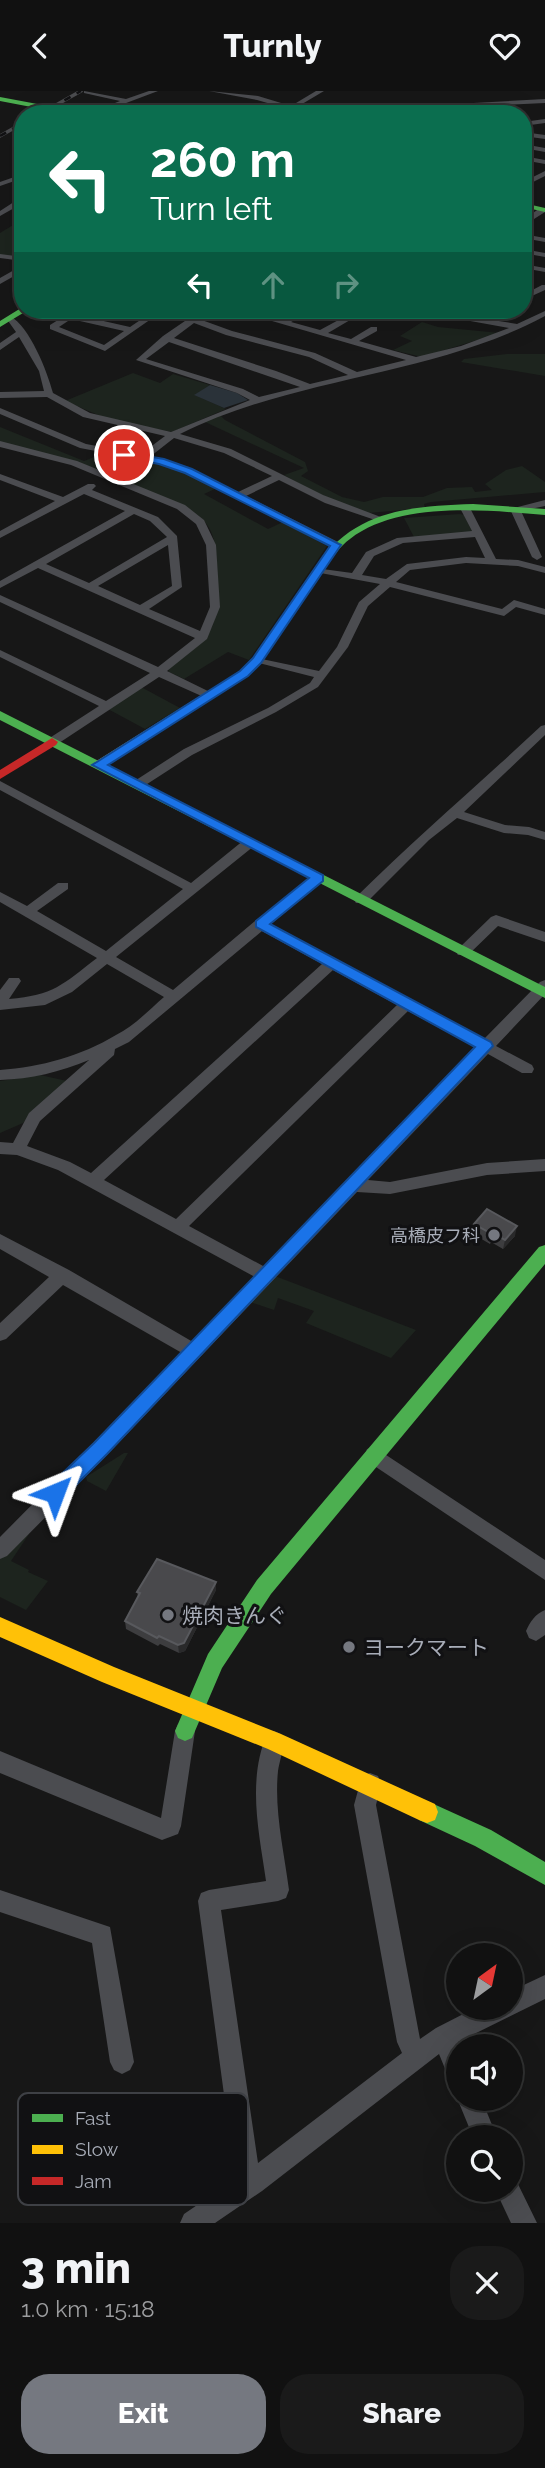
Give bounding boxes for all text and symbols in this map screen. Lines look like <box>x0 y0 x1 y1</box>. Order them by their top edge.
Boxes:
icon: back <box>21 27 59 65</box>
text: Turnly <box>223 27 322 64</box>
icon: heart <box>486 27 524 65</box>
text: 260 m <box>150 131 295 188</box>
icon: left <box>35 133 126 224</box>
text: Turn left <box>150 190 272 227</box>
icon: left <box>181 266 219 304</box>
icon: ahead <box>254 266 292 304</box>
icon: right <box>327 266 365 304</box>
pin <box>94 425 154 485</box>
icon: arrive <box>105 436 143 474</box>
place label: 高橋皮フ科 <box>390 1225 480 1246</box>
marker: 高橋皮フ科 <box>486 1227 502 1243</box>
position arrow <box>18 1456 92 1530</box>
place label: 焼肉きんぐ <box>182 1603 287 1628</box>
marker: 焼肉きんぐ <box>160 1607 176 1623</box>
place label: ヨークマート <box>363 1635 489 1660</box>
marker: ヨークマート <box>341 1639 357 1655</box>
north arrow <box>446 1943 523 2019</box>
map controls <box>446 1943 523 2202</box>
button: sound <box>446 2034 523 2111</box>
legend <box>18 2093 248 2205</box>
text: Fast <box>75 2107 111 2129</box>
button: search <box>446 2125 523 2202</box>
text: Slow <box>75 2138 119 2160</box>
text: Jam <box>75 2170 112 2192</box>
text: 3 min <box>21 2244 131 2293</box>
button: close <box>450 2246 524 2320</box>
text: 1.0 km · 15:18 <box>21 2295 155 2322</box>
button: Exit <box>21 2374 266 2454</box>
button: Share <box>280 2374 524 2454</box>

